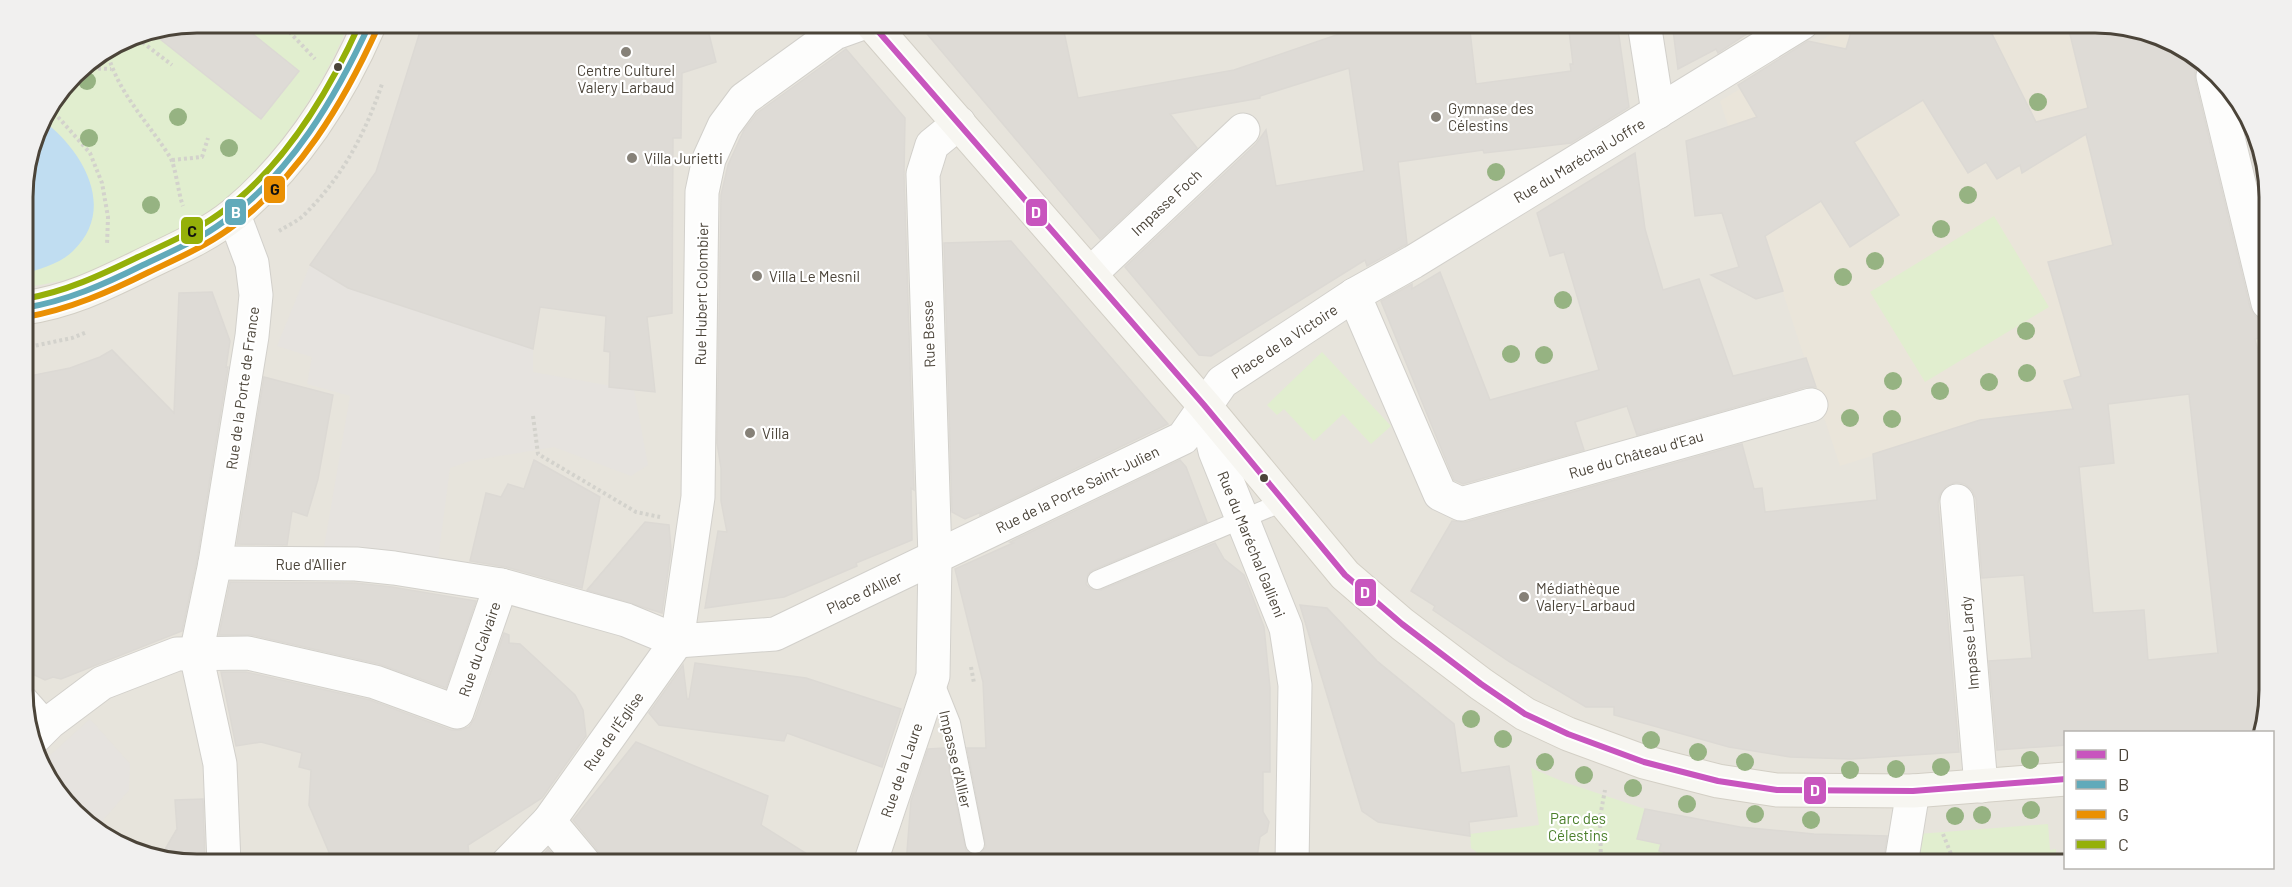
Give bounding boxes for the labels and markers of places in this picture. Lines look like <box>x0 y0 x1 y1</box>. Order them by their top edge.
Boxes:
marker: Centre Culturel Valery Larbaud <box>619 45 633 59</box>
unlabelled marker <box>332 61 344 73</box>
place label: Centre Culturel Valery Larbaud <box>577 61 675 96</box>
place label: Gymnase des Célestins <box>1448 99 1534 134</box>
marker: Gymnase des Célestins <box>1429 110 1443 124</box>
place label: Villa Jurietti <box>644 149 723 167</box>
marker: Villa Jurietti <box>625 151 639 165</box>
place label: Villa Le Mesnil <box>769 267 860 285</box>
marker: Villa Le Mesnil <box>750 269 764 283</box>
place label: Villa <box>762 424 789 442</box>
marker: Villa <box>743 426 757 440</box>
unlabelled marker <box>1258 472 1270 484</box>
place label: Médiathèque Valery-Larbaud <box>1536 579 1635 614</box>
marker: Médiathèque Valery-Larbaud <box>1517 590 1531 604</box>

